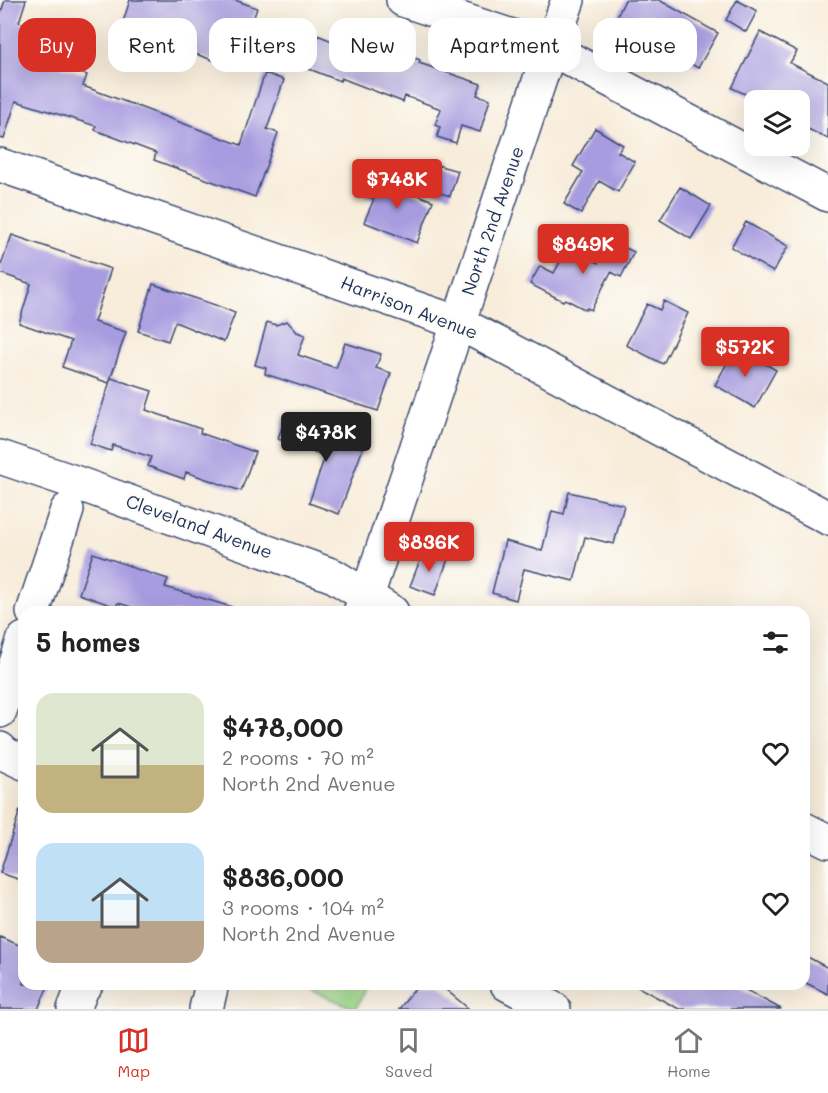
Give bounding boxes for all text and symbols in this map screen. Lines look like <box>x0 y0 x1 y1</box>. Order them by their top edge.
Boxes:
chip: Buy <box>18 18 96 72</box>
chip: Rent <box>108 18 197 72</box>
chip: Filters <box>209 18 317 72</box>
chip: New <box>329 18 416 72</box>
chip: Apartment <box>428 18 581 72</box>
chip: House <box>593 18 697 72</box>
map controls <box>744 90 810 156</box>
button: layers <box>744 90 810 156</box>
street label: North 2nd Avenue <box>455 143 529 298</box>
pin: $748K <box>355 159 439 210</box>
text: $748K <box>366 165 428 191</box>
pin: $849K <box>541 224 625 275</box>
text: $849K <box>552 230 614 256</box>
street label: Harrison Avenue <box>337 270 481 344</box>
pin: $572K <box>703 327 787 378</box>
text: $572K <box>715 333 775 359</box>
pin: $478K <box>284 412 368 463</box>
text: $478K <box>295 418 357 444</box>
street label: Cleveland Avenue <box>123 488 276 564</box>
pin: $836K <box>387 522 471 573</box>
text: $836K <box>398 528 460 554</box>
text: 5 homes <box>36 625 141 659</box>
icon: filters <box>759 626 792 659</box>
text: $478,000 <box>222 710 343 744</box>
icon: home <box>84 717 156 789</box>
icon: heart <box>759 737 792 770</box>
text: 2 rooms · 70 m² <box>222 744 374 770</box>
text: North 2nd Avenue <box>222 770 396 796</box>
text: $836,000 <box>222 860 344 894</box>
icon: home <box>84 867 156 939</box>
icon: heart <box>759 887 792 920</box>
text: 3 rooms · 104 m² <box>222 894 384 920</box>
text: North 2nd Avenue <box>222 920 396 946</box>
tab: Map <box>117 1024 150 1081</box>
tab: Saved <box>385 1024 432 1081</box>
tab: Home <box>667 1024 711 1081</box>

